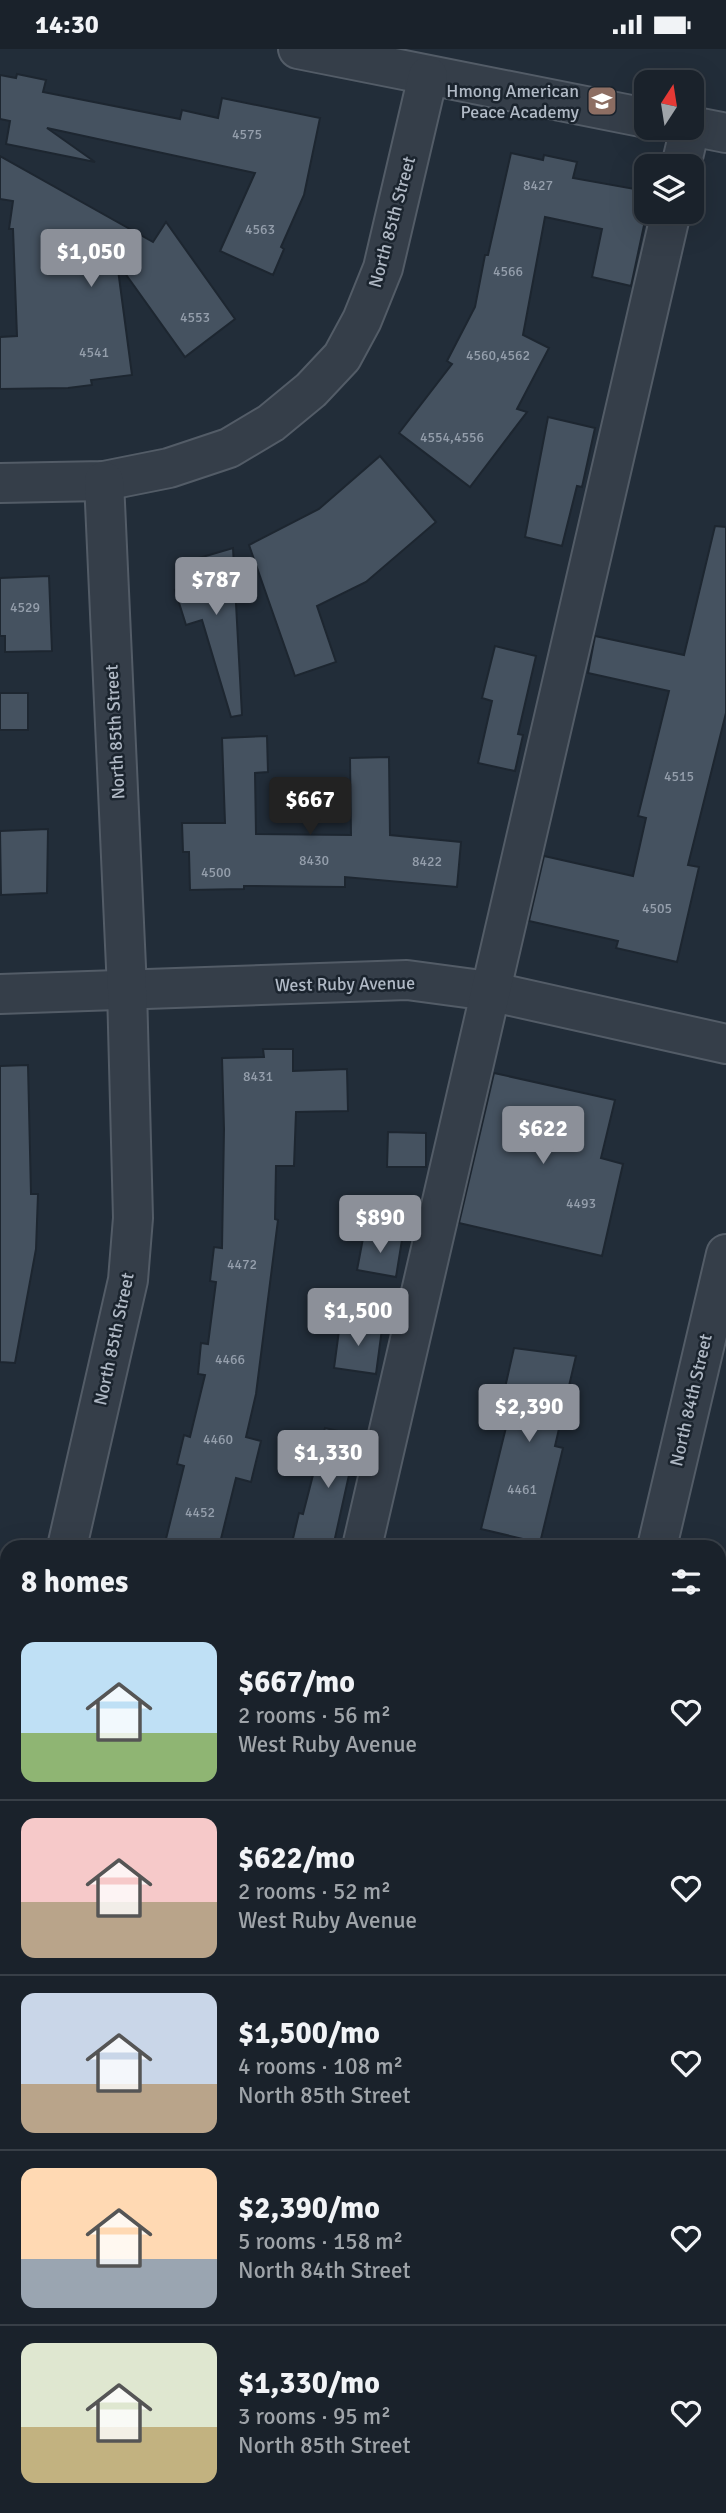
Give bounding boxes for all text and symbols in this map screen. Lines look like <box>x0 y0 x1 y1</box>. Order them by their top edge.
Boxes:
text: 14:30 <box>35 9 99 41</box>
north arrow <box>634 70 704 140</box>
map controls <box>634 70 704 224</box>
place label: Hmong American Peace Academy <box>446 80 580 123</box>
school or university icon: Hmong American Peace Academy <box>585 84 619 118</box>
house number: 4575 <box>232 126 262 143</box>
street label: North 85th Street <box>364 154 420 290</box>
button: layers <box>634 154 704 224</box>
house number: 8427 <box>523 177 553 194</box>
house number: 4563 <box>245 221 275 238</box>
pin: $1,050 <box>34 229 148 289</box>
text: $1,050 <box>57 237 125 266</box>
house number: 4566 <box>493 263 523 280</box>
house number: 4553 <box>180 309 210 326</box>
house number: 4541 <box>79 344 109 361</box>
house number: 4560,4562 <box>466 347 530 364</box>
house number: 4554,4556 <box>420 429 484 446</box>
pin: $787 <box>175 557 257 617</box>
text: $787 <box>191 565 241 594</box>
house number: 4529 <box>10 599 40 616</box>
street label: North 85th Street <box>100 664 130 800</box>
house number: 4515 <box>664 768 694 785</box>
pin: $667 <box>269 777 351 837</box>
text: $667 <box>285 785 335 814</box>
house number: 8430 <box>299 852 329 869</box>
house number: 8422 <box>412 853 442 870</box>
house number: 4500 <box>201 864 231 881</box>
house number: 4505 <box>642 900 672 917</box>
street label: West Ruby Avenue <box>275 972 415 996</box>
house number: 8431 <box>243 1068 273 1085</box>
pin: $622 <box>502 1107 584 1166</box>
text: $622 <box>518 1114 568 1143</box>
pin: $890 <box>339 1195 421 1255</box>
house number: 4493 <box>566 1195 596 1212</box>
text: $890 <box>355 1203 405 1232</box>
house number: 4472 <box>227 1256 257 1273</box>
street label: North 85th Street <box>89 1271 139 1407</box>
pin: $1,500 <box>301 1289 415 1348</box>
text: $1,500 <box>324 1296 392 1325</box>
street label: North 84th Street <box>665 1332 717 1468</box>
house number: 4466 <box>215 1351 245 1368</box>
pin: $2,390 <box>472 1385 586 1444</box>
text: $2,390 <box>495 1392 563 1421</box>
house number: 4460 <box>203 1431 233 1448</box>
pin: $1,330 <box>271 1431 385 1490</box>
text: $1,330 <box>294 1438 362 1467</box>
house number: 4461 <box>507 1481 537 1498</box>
house number: 4452 <box>185 1504 215 1521</box>
icon: filters <box>667 1563 705 1601</box>
text: 8 homes <box>21 1564 128 1601</box>
text: $667/mo <box>238 1664 355 1701</box>
icon: home <box>77 1670 161 1754</box>
icon: heart <box>667 1693 705 1731</box>
text: 2 rooms · 56 m² <box>238 1701 391 1730</box>
text: West Ruby Avenue <box>238 1730 417 1759</box>
text: $622/mo <box>238 1840 355 1877</box>
icon: home <box>77 1846 161 1930</box>
icon: heart <box>667 1869 705 1907</box>
text: 2 rooms · 52 m² <box>238 1877 391 1906</box>
text: West Ruby Avenue <box>238 1906 417 1935</box>
text: $1,500/mo <box>238 2015 380 2052</box>
icon: home <box>77 2021 161 2105</box>
icon: heart <box>667 2044 705 2082</box>
text: 4 rooms · 108 m² <box>238 2052 403 2081</box>
text: North 85th Street <box>238 2081 411 2110</box>
text: $2,390/mo <box>238 2190 380 2227</box>
icon: home <box>77 2196 161 2280</box>
icon: heart <box>667 2219 705 2257</box>
text: 5 rooms · 158 m² <box>238 2227 403 2256</box>
text: North 84th Street <box>238 2256 411 2285</box>
text: $1,330/mo <box>238 2365 380 2402</box>
icon: home <box>77 2371 161 2455</box>
icon: heart <box>667 2394 705 2432</box>
text: 3 rooms · 95 m² <box>238 2402 391 2431</box>
text: North 85th Street <box>238 2431 411 2460</box>

